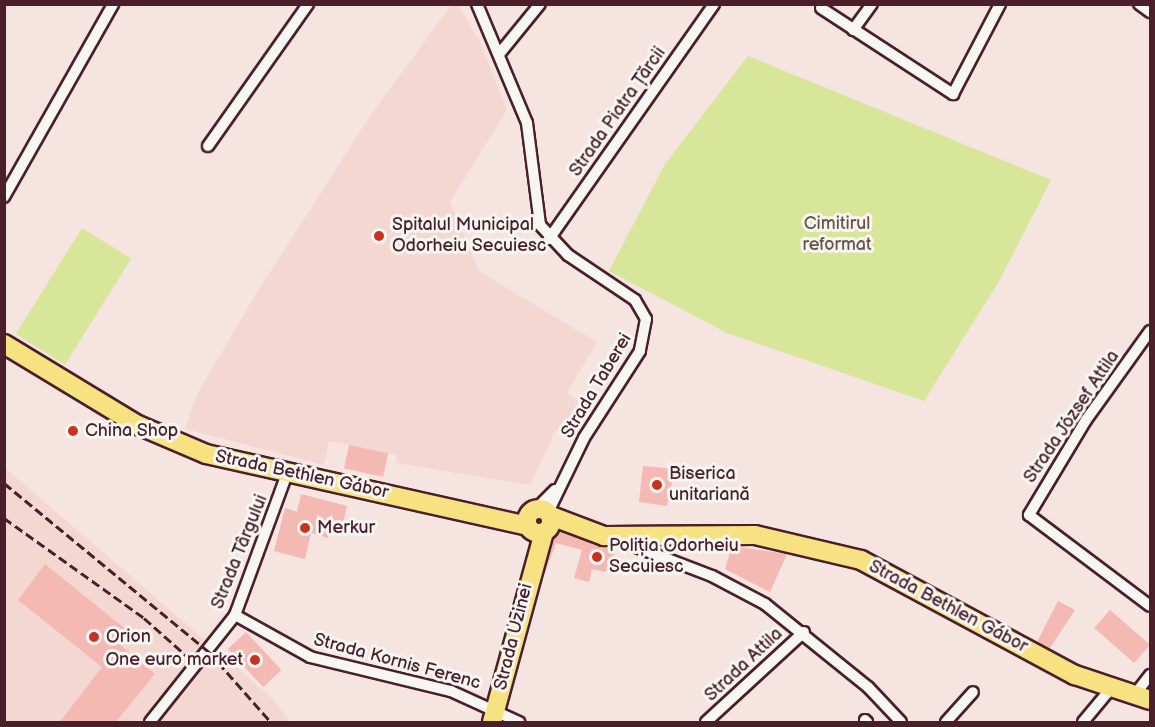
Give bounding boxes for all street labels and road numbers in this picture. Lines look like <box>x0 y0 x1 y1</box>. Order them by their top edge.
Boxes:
street label: Strada Piatra Țărcii <box>565 43 671 181</box>
street label: Strada Taberei <box>557 329 637 443</box>
street label: Strada József Attila <box>1019 346 1125 488</box>
street label: Strada Bethlen Gábor <box>213 446 391 504</box>
street label: Strada Târgului <box>207 491 273 613</box>
street label: Strada Bethlen Gábor <box>865 556 1031 658</box>
street label: Strada Uzinei <box>490 581 538 693</box>
street label: Strada Attila <box>701 624 787 706</box>
street label: Strada Kornis Ferenc <box>311 629 483 695</box>

